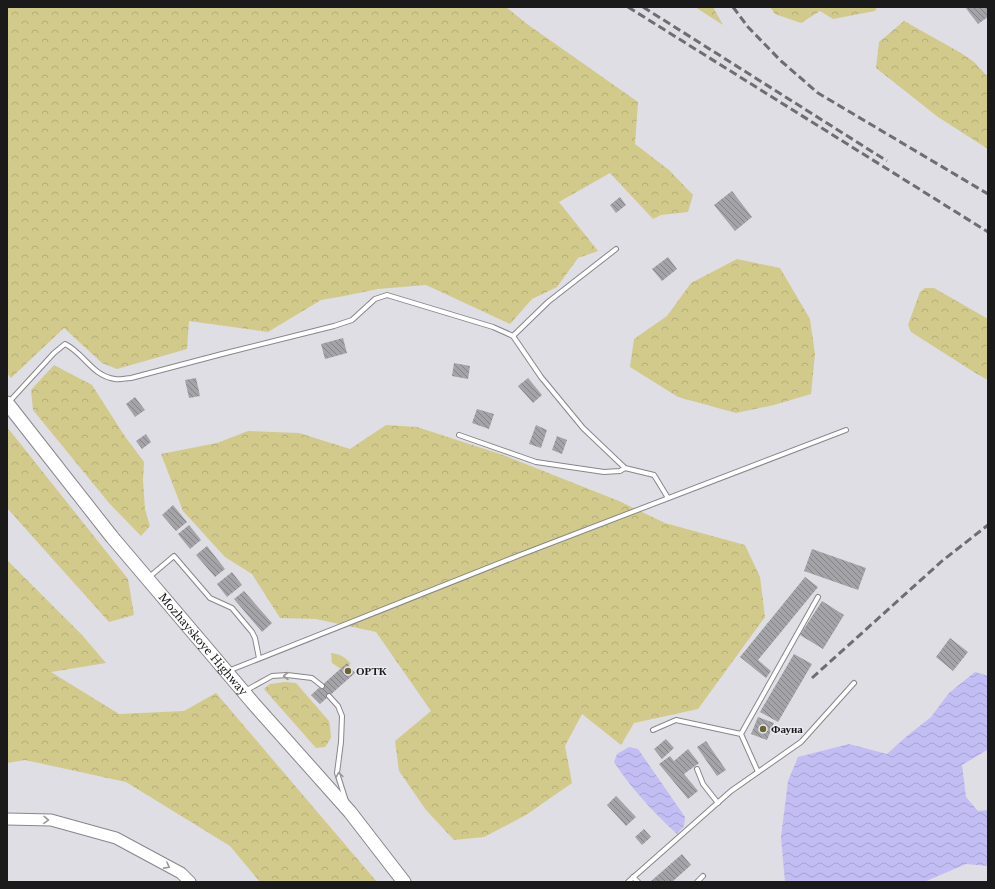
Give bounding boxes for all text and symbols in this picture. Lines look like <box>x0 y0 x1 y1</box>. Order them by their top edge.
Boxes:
street label: Mozhayskoye Highway <box>156 590 251 698</box>
place label: ОРТК <box>356 664 387 678</box>
marker: ОРТК <box>343 666 353 676</box>
one-way arrow <box>283 672 289 680</box>
place label: Фауна <box>771 722 803 736</box>
marker: Фауна <box>758 724 768 734</box>
one-way arrow <box>335 772 344 778</box>
one-way arrow <box>43 816 49 825</box>
one-way arrow <box>162 861 170 868</box>

